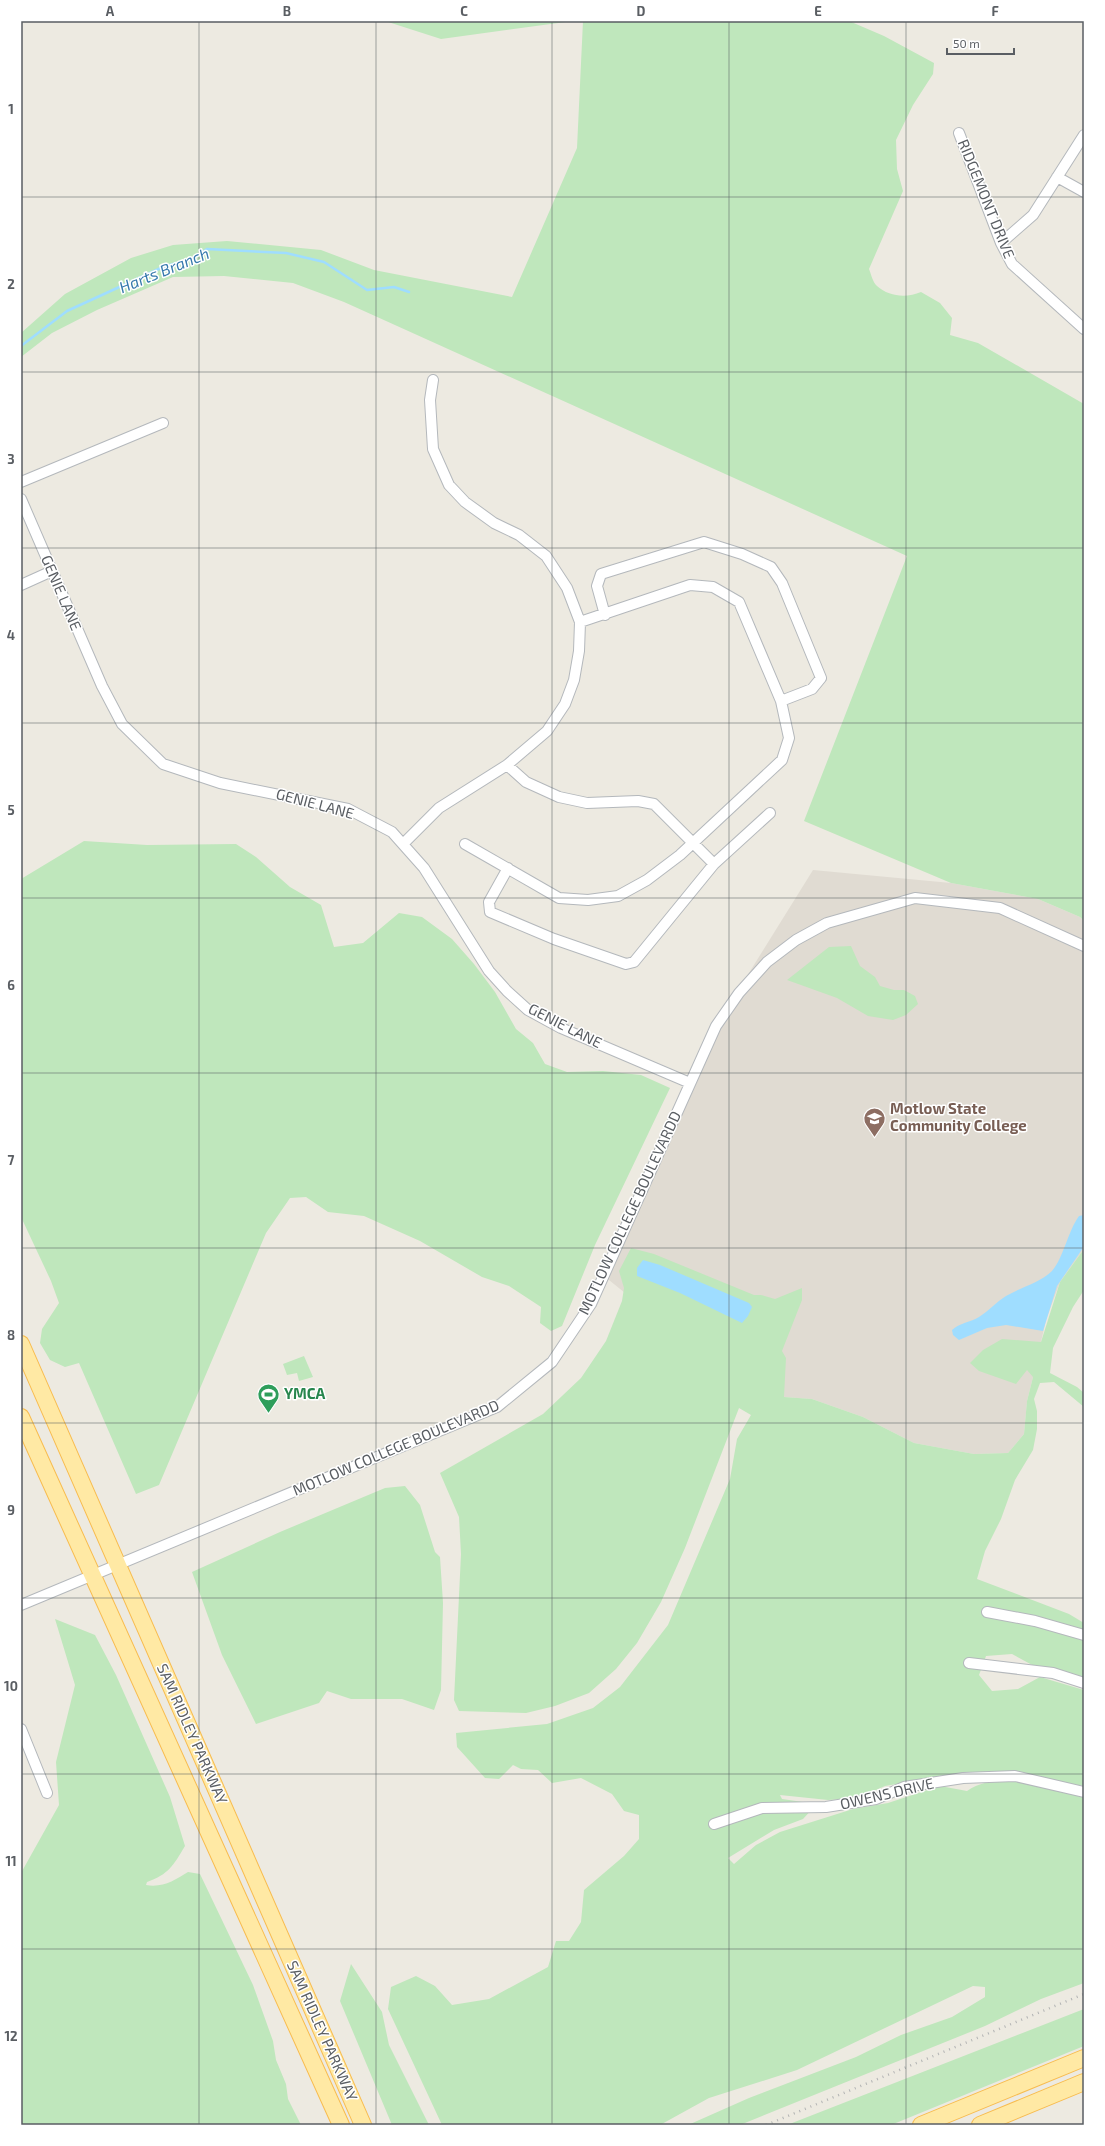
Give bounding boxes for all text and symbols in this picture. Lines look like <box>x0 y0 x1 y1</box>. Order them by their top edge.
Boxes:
text: A <box>106 3 115 19</box>
text: B <box>283 3 291 19</box>
text: C <box>460 3 468 19</box>
text: D <box>637 3 646 19</box>
text: E <box>814 3 822 19</box>
text: F <box>991 3 999 19</box>
scale bar <box>947 30 1014 56</box>
text: 50 m <box>953 36 980 50</box>
text: 1 <box>8 101 14 117</box>
street label: RIDGEMONT DRIVE <box>955 136 1019 261</box>
water label: Harts Branch <box>116 243 212 296</box>
text: 2 <box>7 276 15 292</box>
text: 3 <box>7 451 15 467</box>
street label: GENIE LANE <box>38 552 86 633</box>
text: 4 <box>7 627 15 643</box>
street label: GENIE LANE <box>274 784 356 822</box>
text: 5 <box>7 802 15 818</box>
text: 6 <box>7 977 15 993</box>
street label: GENIE LANE <box>526 999 605 1051</box>
place label: Motlow State Community College <box>890 1099 1027 1135</box>
school or university icon: Motlow State Community College <box>862 1105 888 1138</box>
street label: MOTLOW COLLEGE BOULEVARDD <box>574 1108 684 1317</box>
text: 7 <box>8 1152 15 1168</box>
text: 8 <box>7 1327 15 1343</box>
sports icon: YMCA <box>255 1381 281 1414</box>
place label: YMCA <box>284 1384 326 1402</box>
street label: MOTLOW COLLEGE BOULEVARDD <box>290 1395 502 1499</box>
text: 9 <box>7 1502 15 1518</box>
street label: SAM RIDLEY PARKWAY <box>154 1661 232 1807</box>
text: 10 <box>4 1678 18 1694</box>
street label: OWENS DRIVE <box>838 1773 935 1813</box>
text: 11 <box>5 1853 17 1869</box>
street label: SAM RIDLEY PARKWAY <box>284 1958 362 2104</box>
text: 12 <box>4 2028 18 2044</box>

